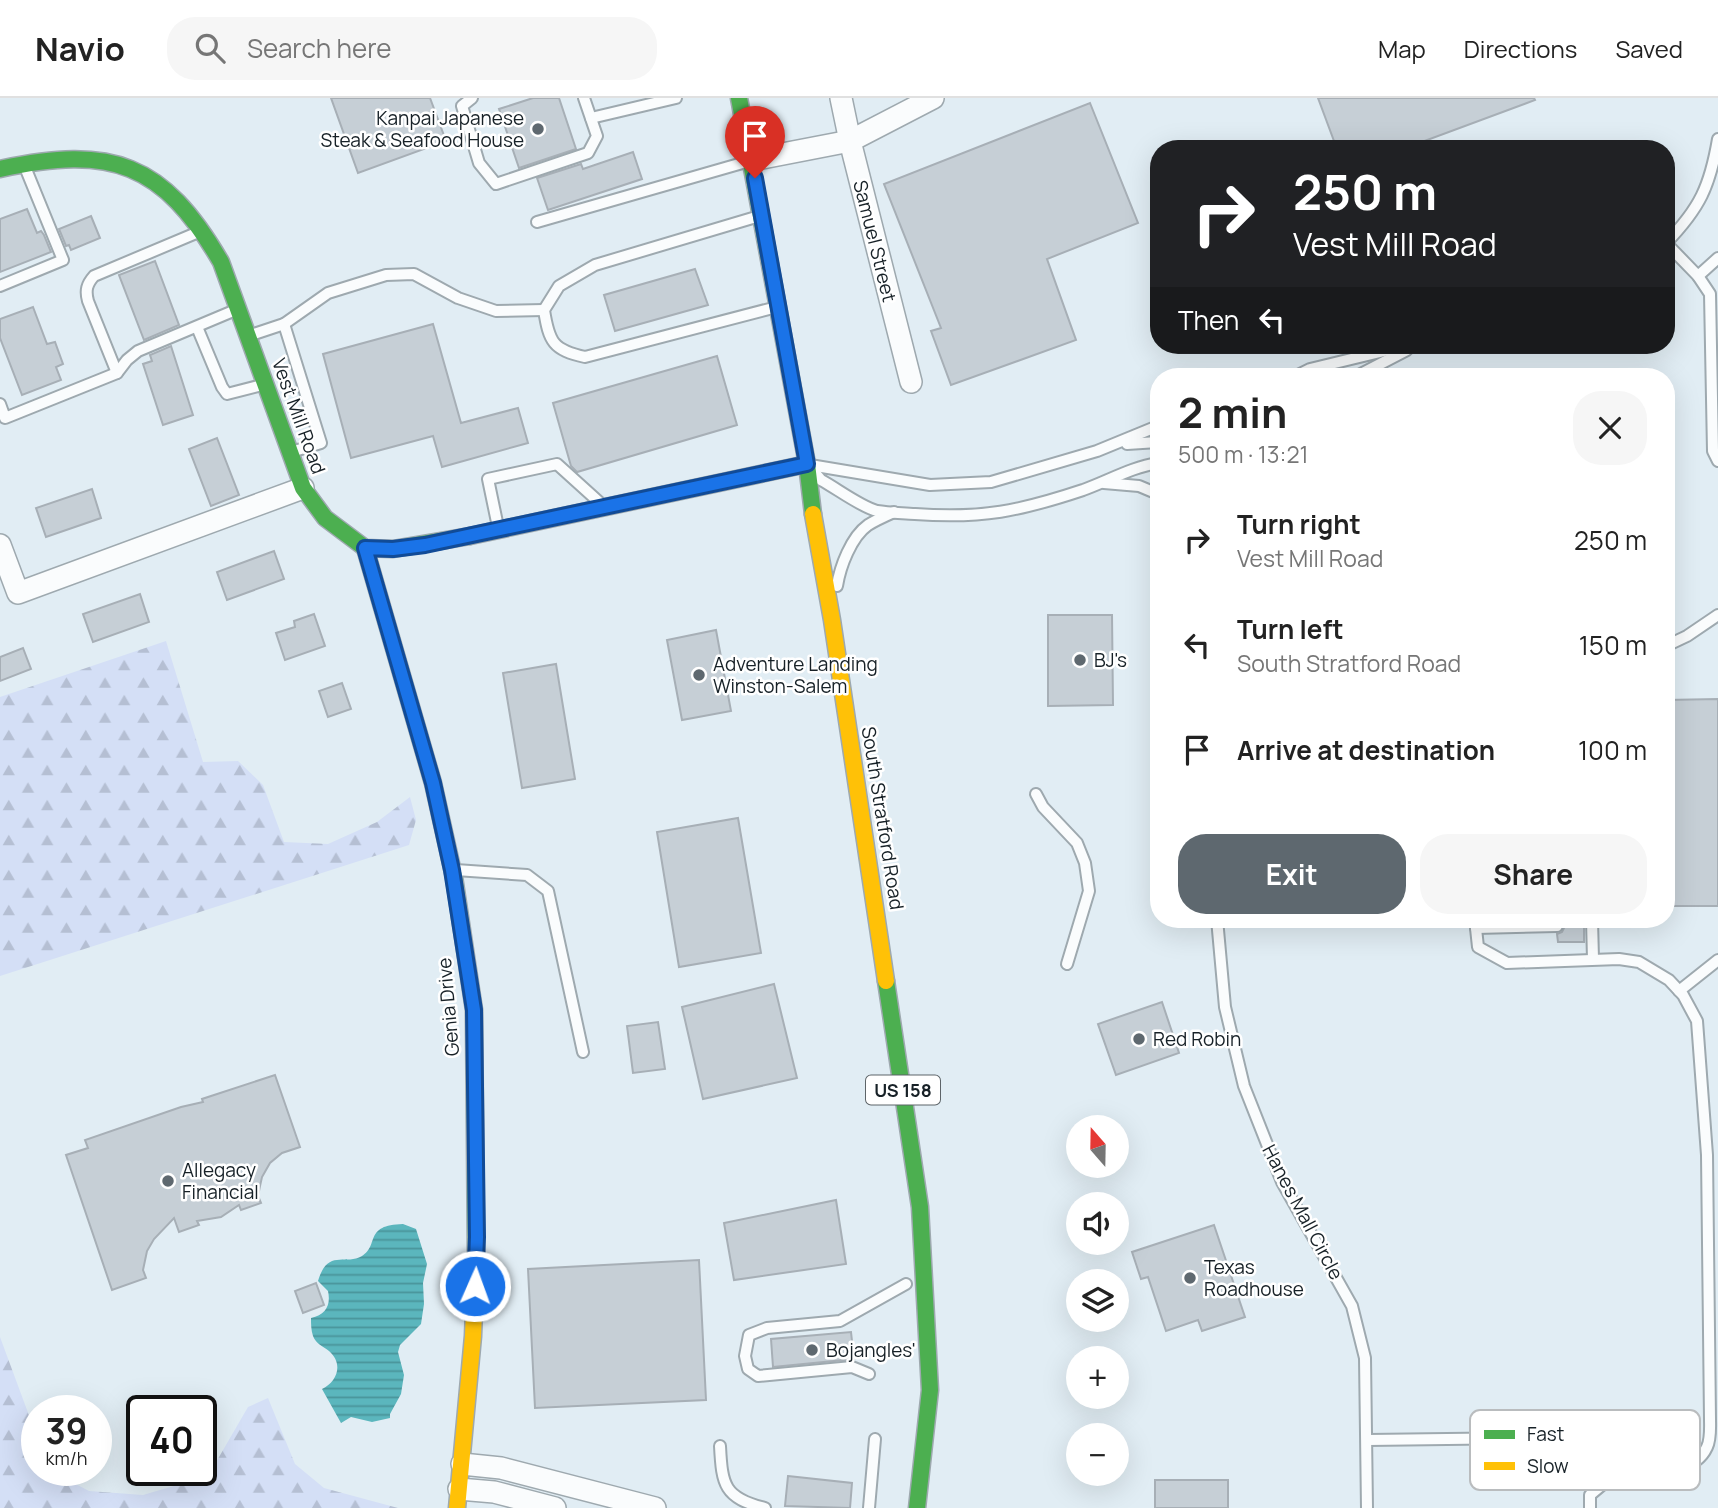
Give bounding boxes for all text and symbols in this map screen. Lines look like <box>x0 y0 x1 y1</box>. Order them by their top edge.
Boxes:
search box <box>167 17 657 80</box>
text: Navio <box>35 26 125 71</box>
icon: search <box>191 29 229 67</box>
text: Search here <box>247 30 391 66</box>
text: Map <box>1378 32 1426 65</box>
text: Directions <box>1464 32 1577 65</box>
text: Saved <box>1615 32 1683 65</box>
place label: Kanpai Japanese Steak & Seafood House <box>320 105 524 153</box>
pin <box>725 106 785 178</box>
icon: arrive <box>736 117 774 155</box>
marker: Kanpai Japanese Steak & Seafood House <box>530 121 546 137</box>
text: 250 m <box>1293 158 1437 225</box>
icon: right <box>1178 168 1269 259</box>
street label: Samuel Street <box>847 177 903 305</box>
text: Vest Mill Road <box>1293 222 1497 266</box>
icon: left <box>1253 301 1291 339</box>
text: Then <box>1178 302 1239 338</box>
street label: Vest Mill Road <box>266 355 332 477</box>
text: 2 min <box>1178 383 1287 441</box>
button: close <box>1573 391 1647 465</box>
text: 500 m · 13:21 <box>1178 438 1309 470</box>
text: Turn right <box>1237 506 1361 542</box>
icon: right <box>1178 521 1216 559</box>
text: 250 m <box>1574 522 1647 558</box>
text: Vest Mill Road <box>1237 542 1383 574</box>
text: Turn left <box>1237 611 1344 647</box>
icon: left <box>1178 626 1216 664</box>
text: 150 m <box>1579 627 1647 663</box>
place label: BJ's <box>1094 647 1127 673</box>
text: South Stratford Road <box>1237 647 1461 679</box>
place label: Adventure Landing Winston-Salem <box>713 651 878 699</box>
marker: BJ's <box>1072 652 1088 668</box>
marker: Adventure Landing Winston-Salem <box>691 667 707 683</box>
street label: South Stratford Road <box>856 724 910 912</box>
icon: arrive <box>1178 731 1216 769</box>
text: Arrive at destination <box>1237 732 1495 768</box>
text: 100 m <box>1578 732 1647 768</box>
button: Exit <box>1178 834 1406 914</box>
button: Share <box>1420 834 1647 914</box>
street label: Genia Drive <box>431 957 465 1057</box>
place label: Red Robin <box>1153 1026 1241 1052</box>
marker: Red Robin <box>1131 1031 1147 1047</box>
road number: US 158 <box>866 1076 940 1105</box>
north arrow <box>1066 1115 1129 1178</box>
map controls <box>1066 1115 1129 1486</box>
street label: Hanes Mall Circle <box>1256 1140 1350 1284</box>
place label: Allegacy Financial <box>182 1157 259 1205</box>
marker: Allegacy Financial <box>160 1173 176 1189</box>
button: sound <box>1066 1192 1129 1255</box>
position arrow <box>438 1249 512 1323</box>
place label: Texas Roadhouse <box>1204 1254 1304 1302</box>
button: layers <box>1066 1269 1129 1332</box>
marker: Texas Roadhouse <box>1182 1270 1198 1286</box>
place label: Bojangles' <box>826 1337 916 1363</box>
marker: Bojangles' <box>804 1342 820 1358</box>
button: + <box>1066 1346 1129 1409</box>
speed limit sign: 40 <box>126 1395 217 1486</box>
text: 39 <box>45 1407 88 1455</box>
legend <box>1470 1410 1700 1490</box>
text: Fast <box>1527 1421 1564 1447</box>
button: − <box>1066 1423 1129 1486</box>
text: km/h <box>46 1446 87 1470</box>
text: Slow <box>1527 1453 1569 1479</box>

